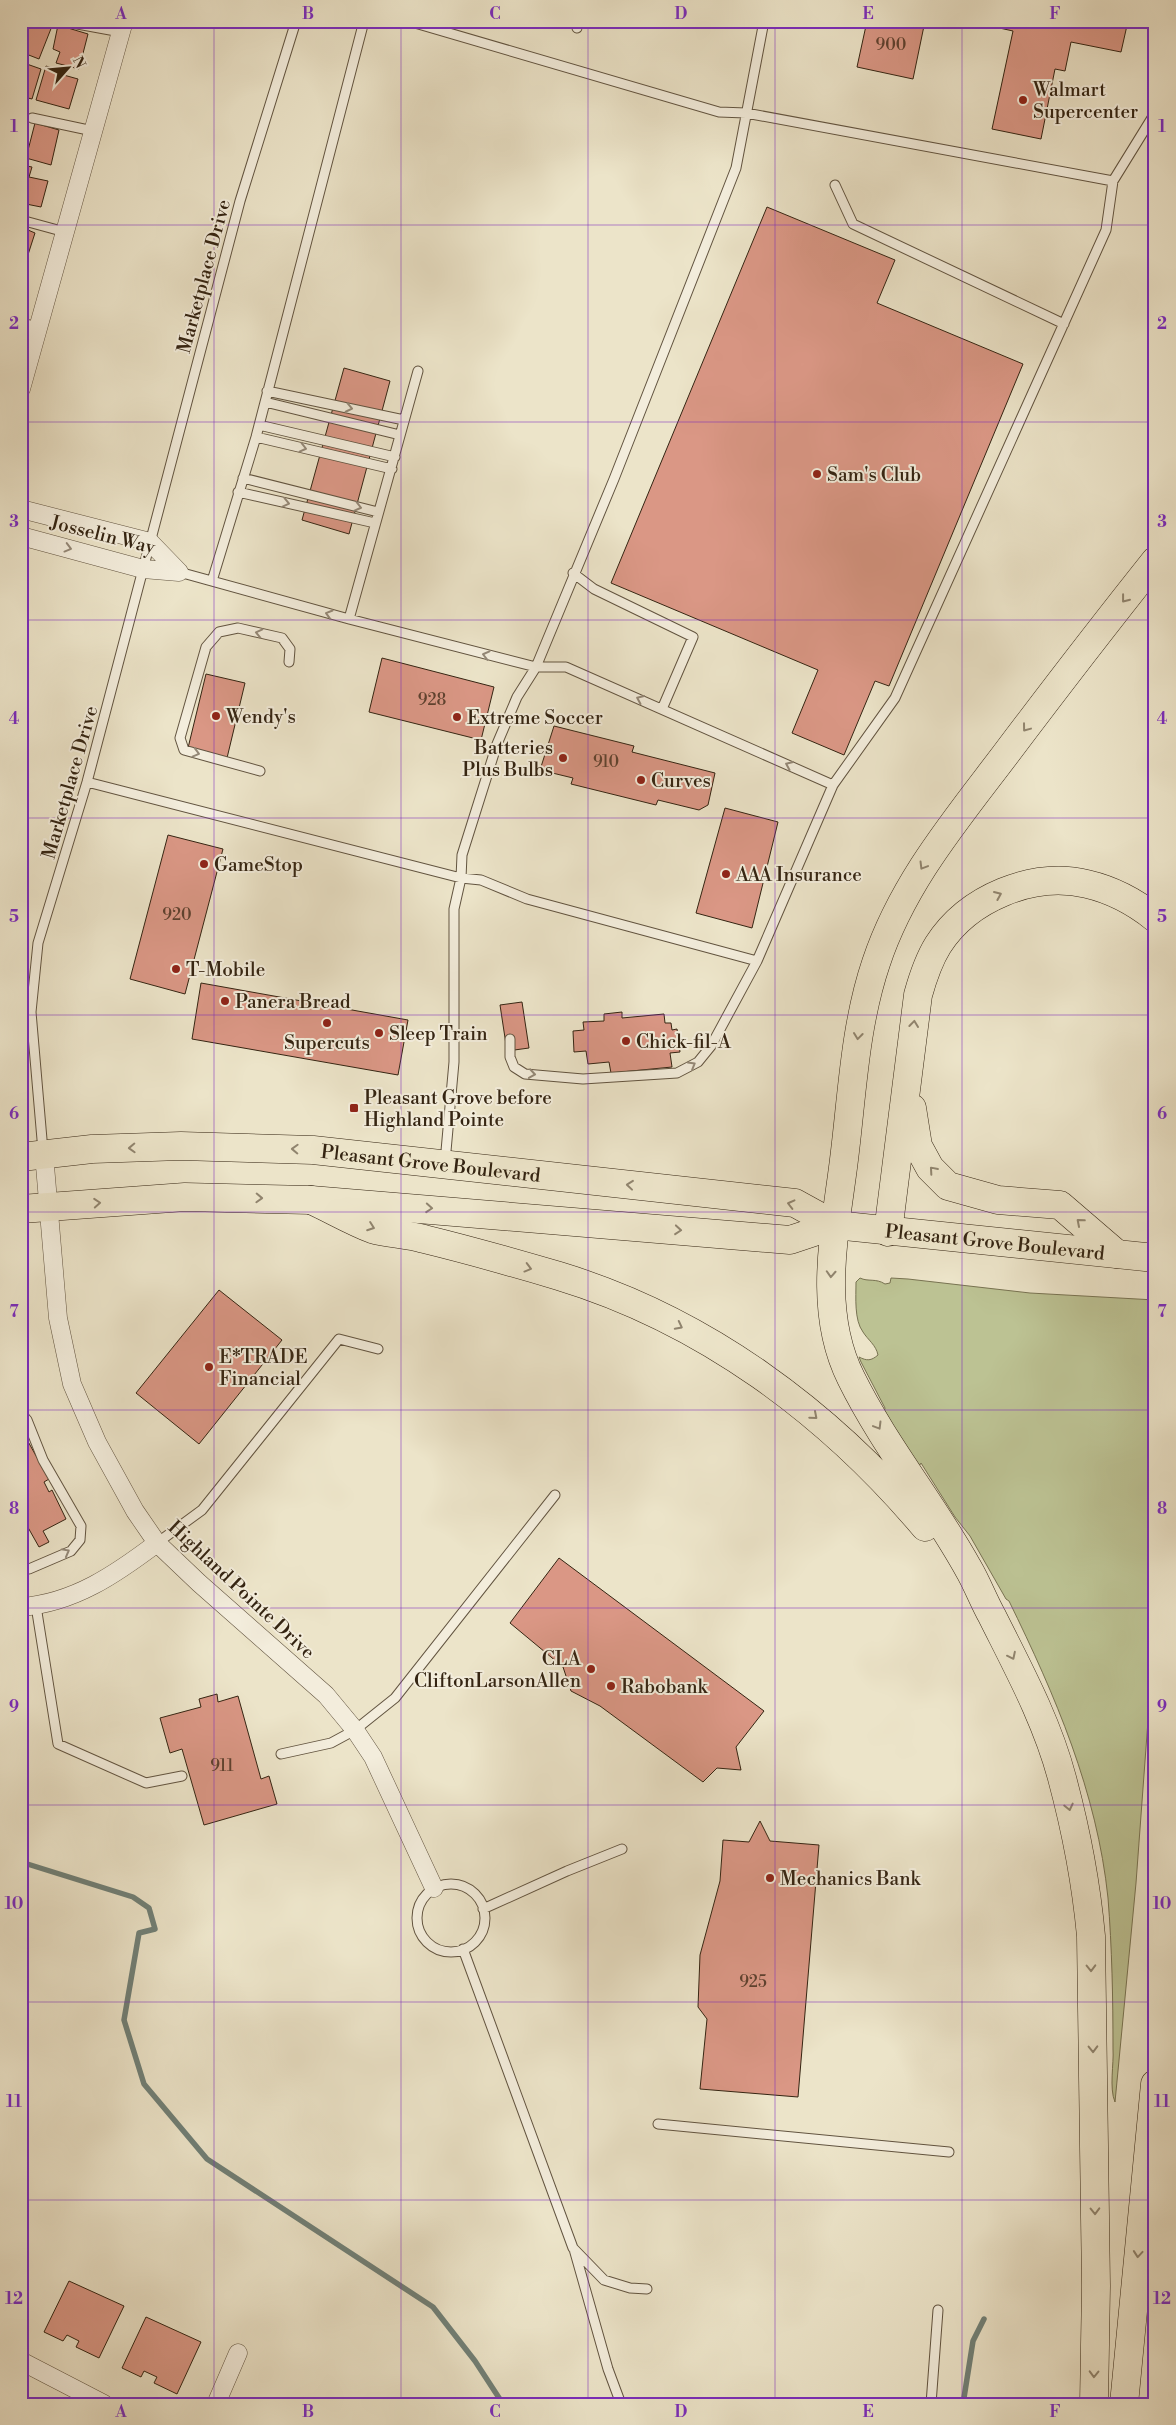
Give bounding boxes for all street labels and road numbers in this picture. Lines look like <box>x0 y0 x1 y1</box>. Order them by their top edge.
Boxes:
street label: Marketplace Drive <box>172 197 236 356</box>
street label: Josselin Way <box>47 510 158 560</box>
street label: Marketplace Drive <box>37 703 103 862</box>
street label: Pleasant Grove Boulevard <box>320 1140 542 1188</box>
street label: Pleasant Grove Boulevard <box>884 1219 1106 1266</box>
street label: Highland Pointe Drive <box>163 1515 320 1664</box>

